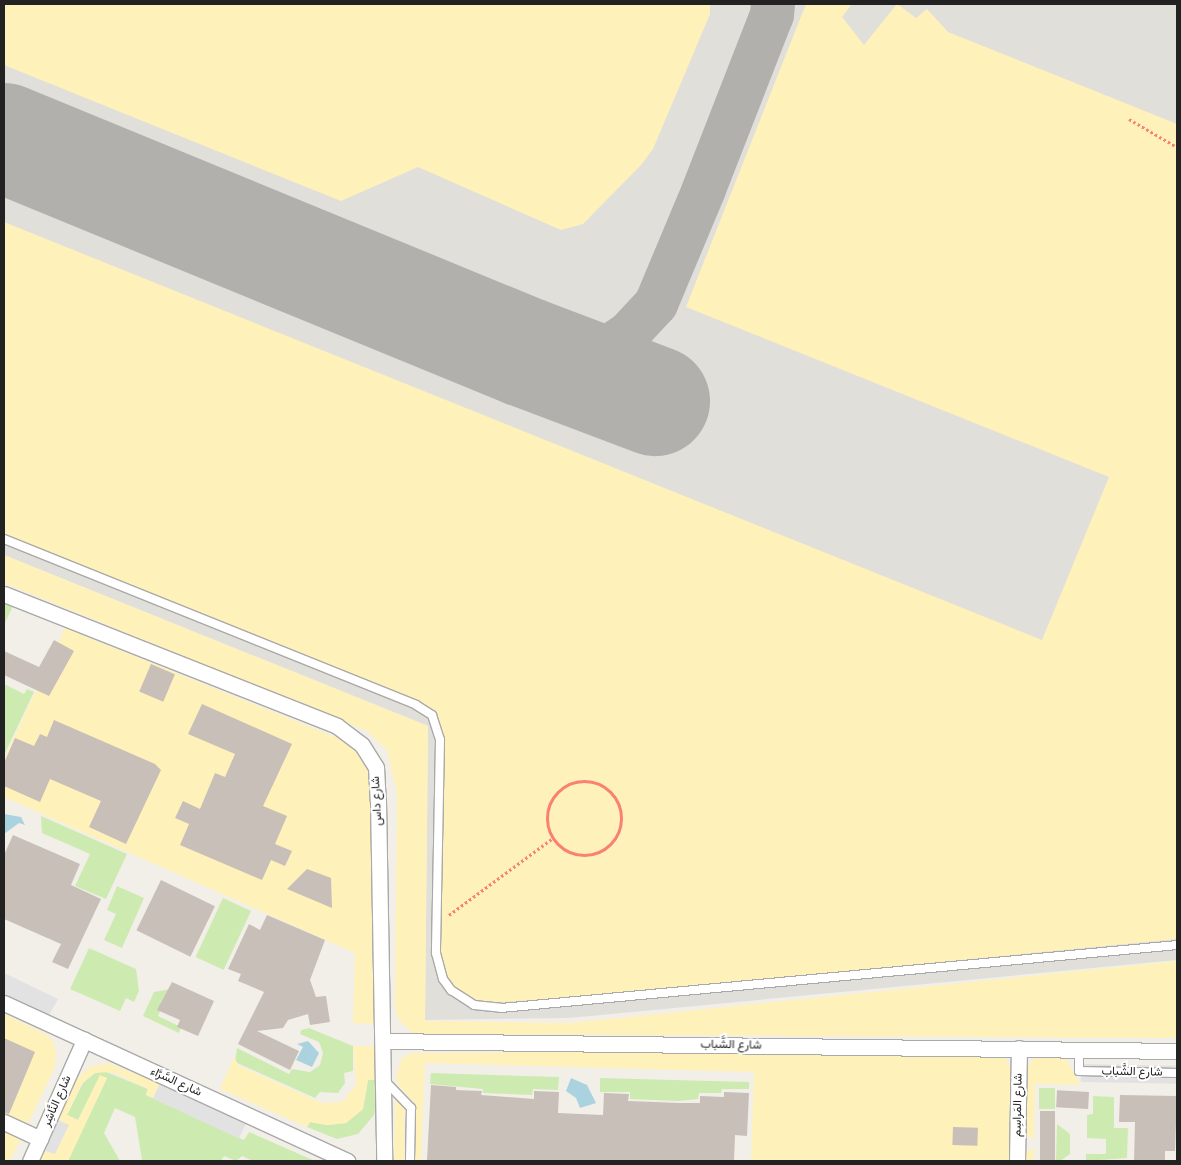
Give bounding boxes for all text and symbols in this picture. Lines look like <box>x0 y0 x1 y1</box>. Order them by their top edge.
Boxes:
street label: شارع داس <box>369 776 385 826</box>
street label: شارع الشَّباب <box>700 1037 762 1053</box>
street label: شارع السَّرَّاء <box>148 1064 204 1100</box>
street label: شارع الشَّباب <box>1101 1064 1163 1080</box>
street label: شارع النَّاشِر <box>39 1073 75 1129</box>
street label: شارع المَراسِم <box>1010 1073 1026 1137</box>

